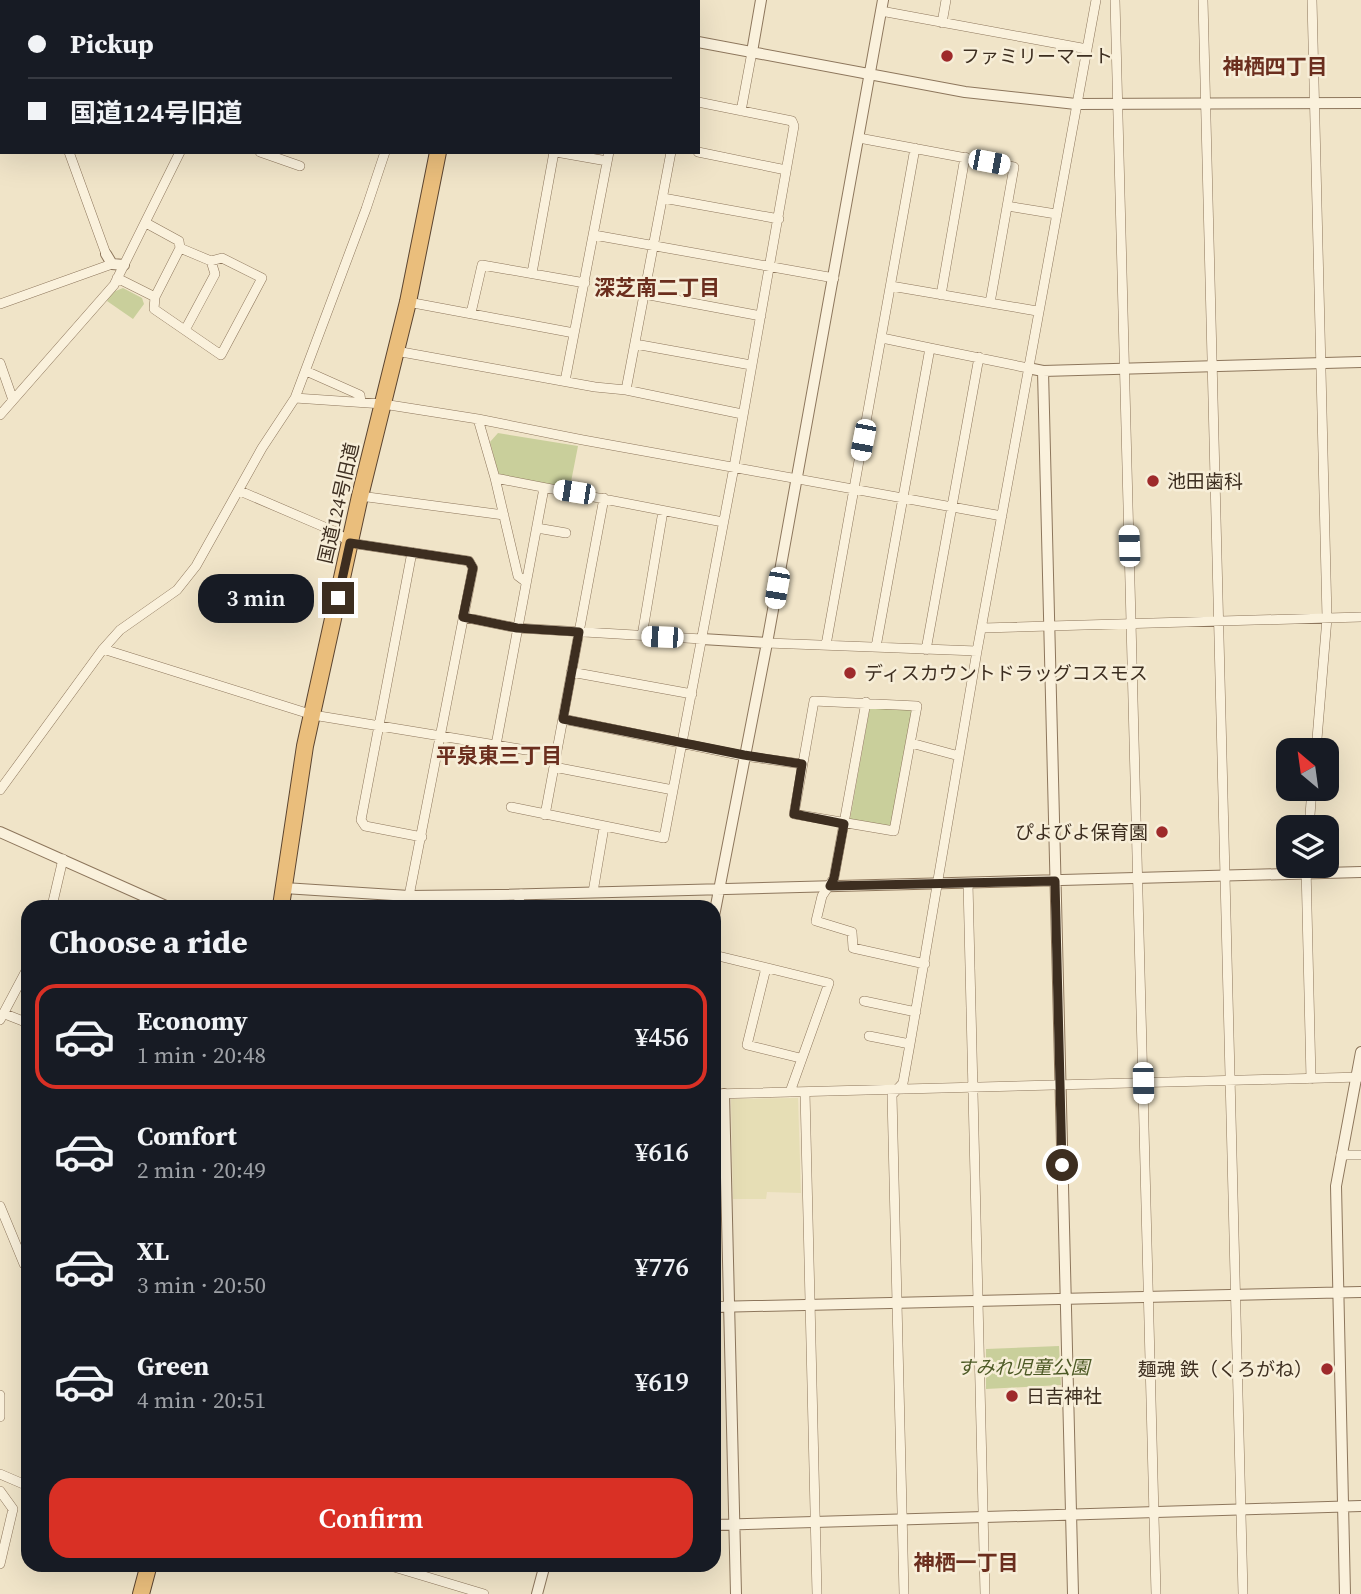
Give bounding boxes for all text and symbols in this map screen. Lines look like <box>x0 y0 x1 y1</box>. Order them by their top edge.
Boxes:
text: Pickup <box>70 26 154 62</box>
place label: ファミリーマート <box>961 43 1113 69</box>
marker: ファミリーマート <box>939 48 955 64</box>
district label: 神栖四丁目 <box>1223 52 1328 81</box>
text: 国道124号旧道 <box>70 95 242 131</box>
car <box>967 148 1012 176</box>
district label: 深芝南二丁目 <box>594 273 720 302</box>
car <box>849 417 878 463</box>
street label: 国道124号旧道 <box>311 440 365 566</box>
place label: 池田歯科 <box>1167 468 1243 494</box>
marker: 池田歯科 <box>1145 473 1161 489</box>
car <box>552 478 597 506</box>
car <box>1118 525 1141 567</box>
car <box>764 565 791 611</box>
callout: 3 min <box>198 574 314 622</box>
text: 3 min <box>226 582 286 614</box>
route end <box>322 582 354 614</box>
car <box>641 626 684 648</box>
place label: ディスカウントドラッグコスモス <box>864 660 1148 686</box>
marker: ディスカウントドラッグコスモス <box>842 665 858 681</box>
north arrow <box>1276 738 1339 802</box>
map controls <box>1276 738 1339 878</box>
district label: 平泉東三丁目 <box>436 741 562 770</box>
button: layers <box>1276 815 1339 878</box>
place label: ぴよびよ保育園 <box>1015 819 1148 845</box>
marker: ぴよびよ保育園 <box>1154 824 1170 840</box>
text: Choose a ride <box>49 920 248 964</box>
text: Economy <box>137 1003 248 1039</box>
icon: car <box>53 1005 116 1068</box>
text: ¥456 <box>635 1019 689 1055</box>
text: 1 min · 20:48 <box>137 1039 266 1071</box>
car <box>1133 1062 1154 1104</box>
text: Comfort <box>137 1118 237 1154</box>
icon: car <box>53 1120 116 1183</box>
text: ¥616 <box>635 1134 689 1170</box>
route start <box>1046 1149 1078 1181</box>
text: 2 min · 20:49 <box>137 1154 266 1186</box>
text: XL <box>137 1233 169 1269</box>
icon: car <box>53 1235 116 1298</box>
text: ¥776 <box>635 1249 689 1285</box>
text: 3 min · 20:50 <box>137 1269 266 1301</box>
text: Green <box>137 1348 209 1384</box>
icon: car <box>53 1350 116 1413</box>
park label: すみれ児童公園 <box>956 1354 1092 1380</box>
place label: 麺魂 鉄（くろがね） <box>1138 1356 1313 1382</box>
marker: 麺魂 鉄（くろがね） <box>1319 1361 1335 1377</box>
text: ¥619 <box>635 1364 689 1400</box>
place label: 日吉神社 <box>1026 1383 1102 1409</box>
text: 4 min · 20:51 <box>137 1384 266 1416</box>
marker: 日吉神社 <box>1004 1388 1020 1404</box>
button: Confirm <box>49 1478 693 1558</box>
district label: 神栖一丁目 <box>914 1548 1019 1577</box>

